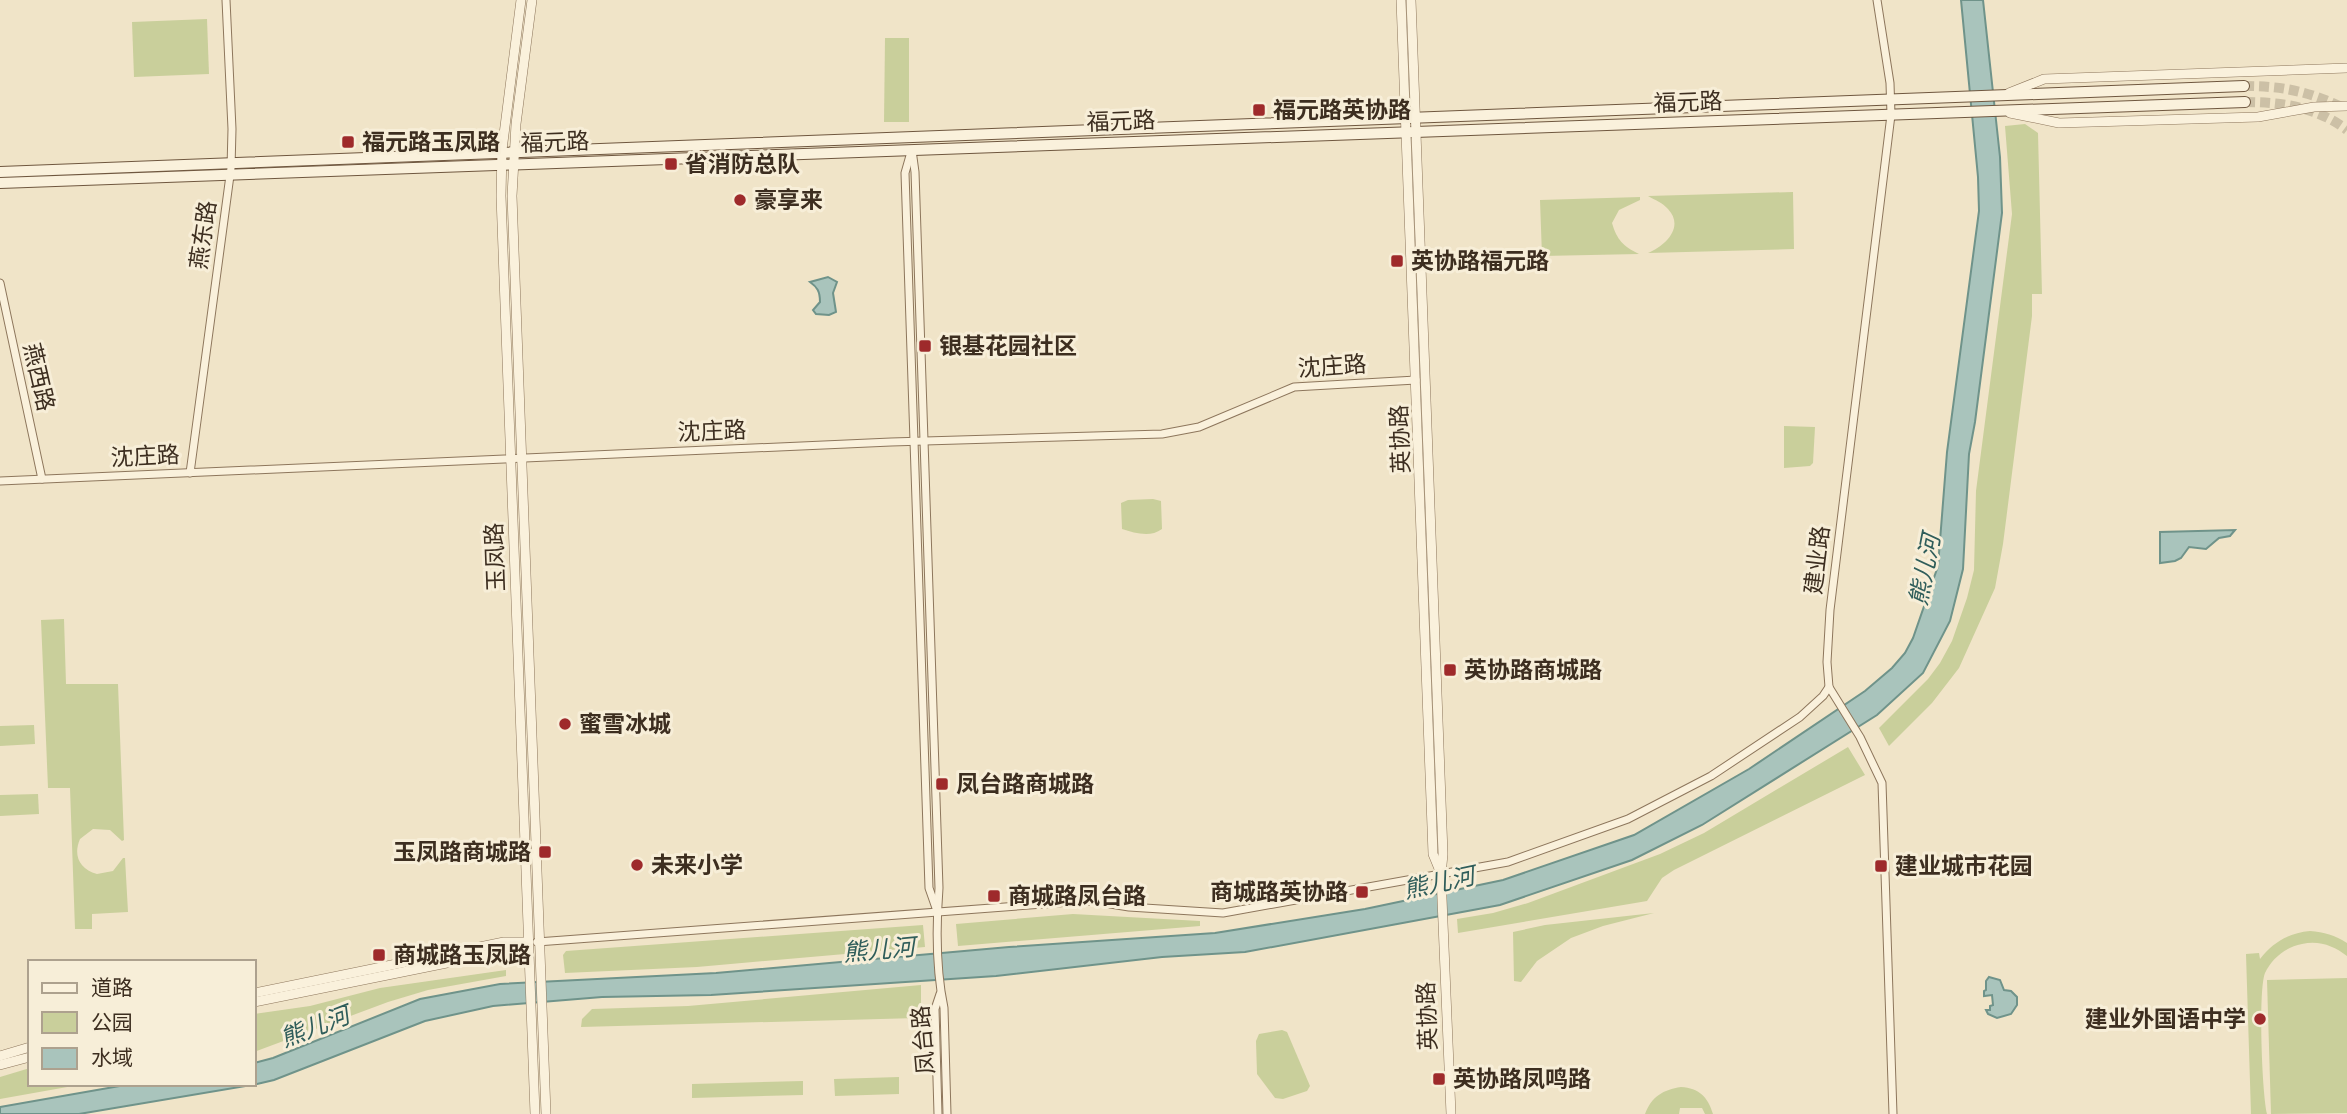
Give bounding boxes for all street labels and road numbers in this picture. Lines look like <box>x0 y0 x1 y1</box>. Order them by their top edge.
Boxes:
street label: 福元路 <box>1653 86 1723 117</box>
street label: 福元路 <box>1086 105 1156 136</box>
street label: 福元路 <box>520 126 590 157</box>
street label: 燕东路 <box>183 199 222 271</box>
street label: 燕西路 <box>18 340 61 414</box>
street label: 沈庄路 <box>1297 349 1367 382</box>
street label: 英协路 <box>1384 404 1415 474</box>
street label: 沈庄路 <box>677 415 747 446</box>
street label: 沈庄路 <box>110 439 180 472</box>
street label: 玉凤路 <box>479 522 510 592</box>
street label: 建业路 <box>1798 524 1835 596</box>
street label: 英协路 <box>1411 981 1442 1051</box>
street label: 凤台路 <box>905 1004 940 1076</box>

